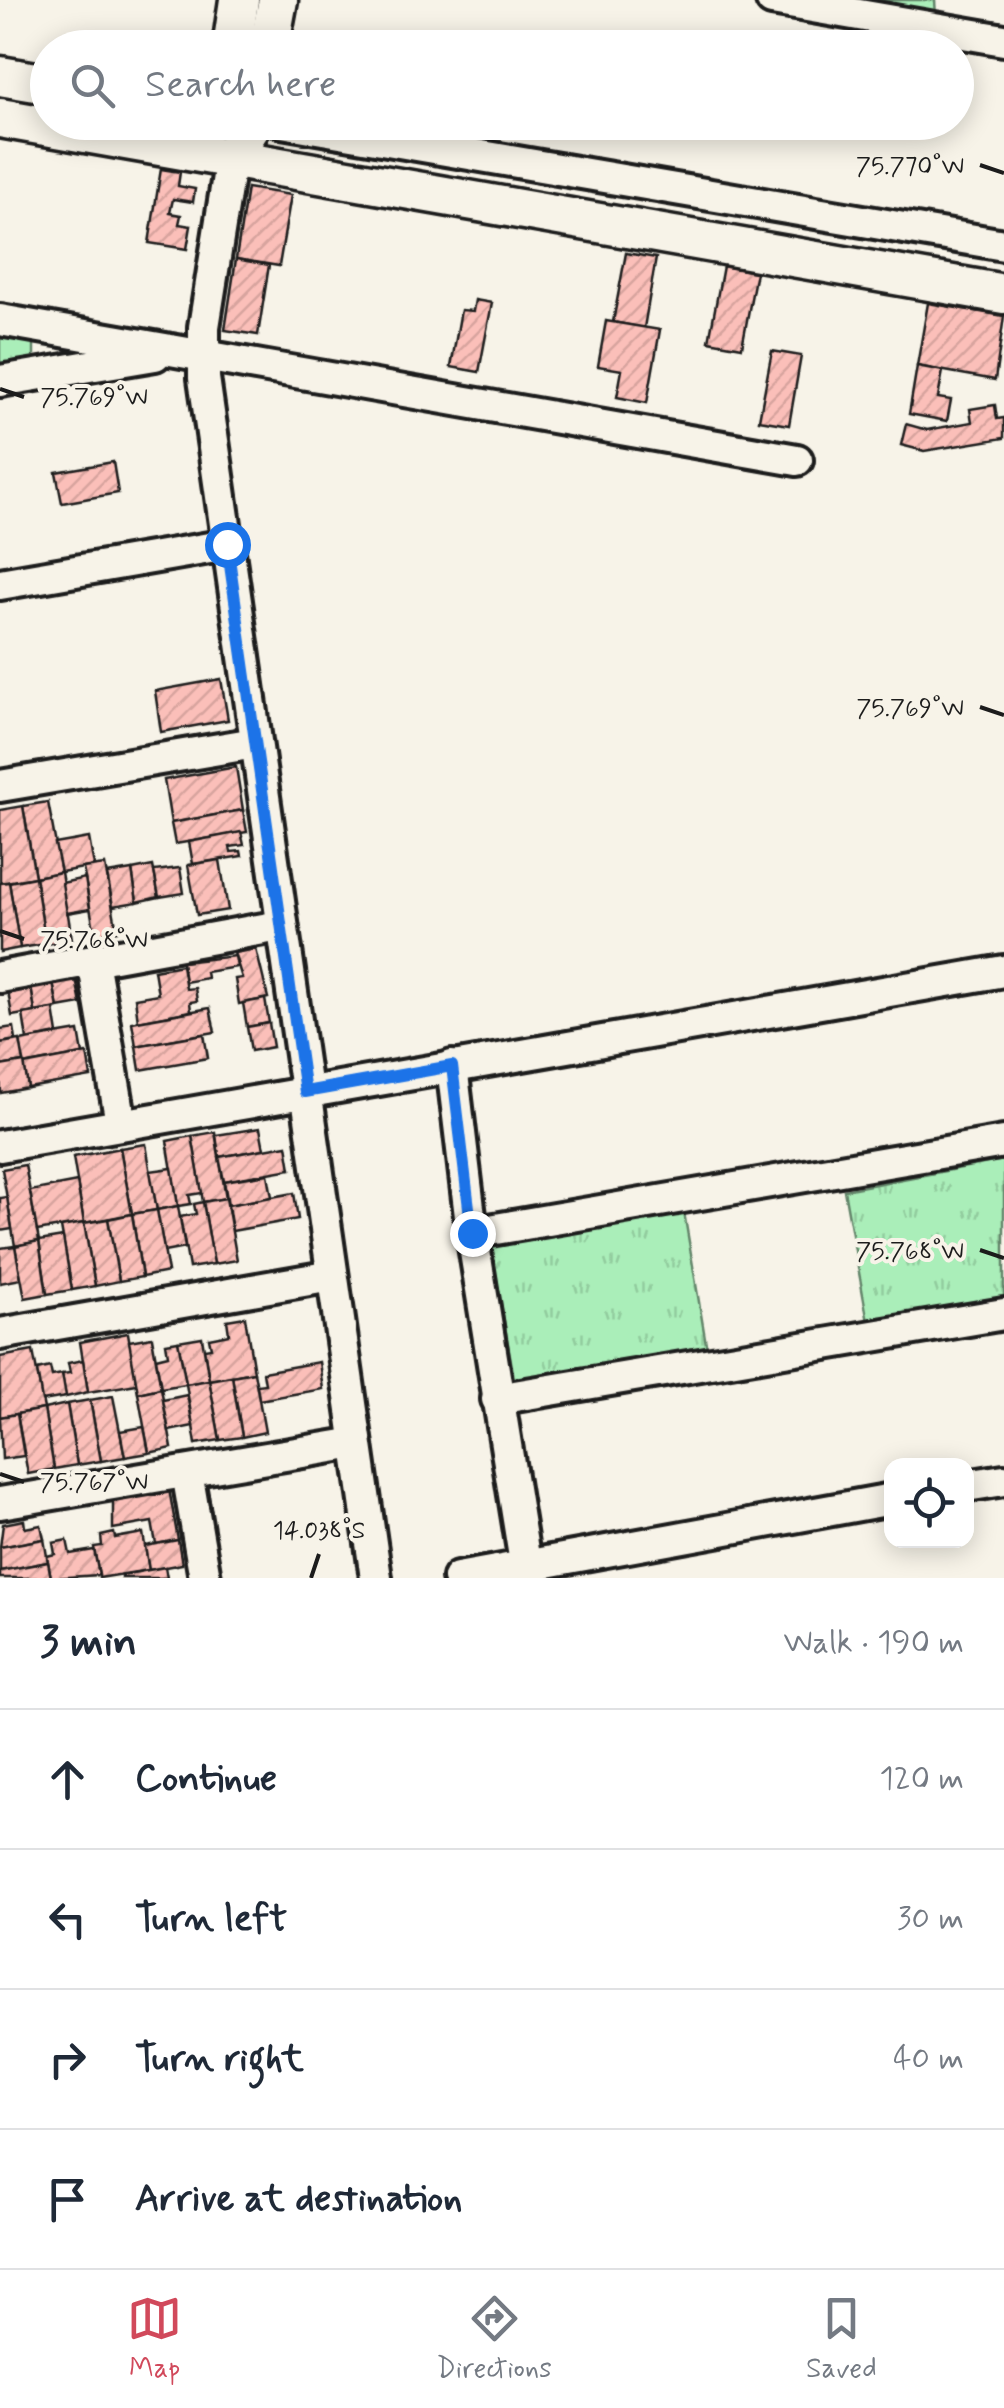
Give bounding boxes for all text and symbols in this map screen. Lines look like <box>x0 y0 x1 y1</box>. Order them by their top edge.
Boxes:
search box <box>30 30 974 140</box>
icon: search <box>65 58 120 113</box>
text: Search here <box>145 61 336 110</box>
text: 75.770°W <box>856 151 964 184</box>
text: 75.769°W <box>40 382 148 415</box>
route start <box>205 522 251 568</box>
text: 75.769°W <box>856 693 964 726</box>
text: 75.768°W <box>40 925 148 958</box>
route end <box>450 1211 496 1257</box>
text: 75.768°W <box>856 1236 964 1269</box>
map controls <box>884 1458 974 1548</box>
button: locate <box>884 1458 974 1548</box>
text: 75.767°W <box>40 1467 148 1500</box>
text: 14.038°S <box>273 1515 365 1548</box>
text: 3 min <box>40 1616 137 1671</box>
text: Walk · 190 m <box>784 1622 964 1664</box>
icon: ahead <box>40 1752 95 1807</box>
text: Continue <box>135 1755 277 1804</box>
text: 120 m <box>879 1758 964 1800</box>
icon: left <box>40 1892 95 1947</box>
text: Turn left <box>135 1895 287 1944</box>
text: 30 m <box>897 1898 964 1940</box>
icon: right <box>40 2032 95 2087</box>
text: Turn right <box>135 2035 304 2084</box>
text: 40 m <box>893 2038 964 2080</box>
icon: arrive <box>40 2172 95 2227</box>
text: Arrive at destination <box>135 2175 462 2224</box>
tab: Map <box>127 2291 182 2388</box>
tab: Directions <box>437 2291 552 2388</box>
tab: Saved <box>806 2291 877 2388</box>

